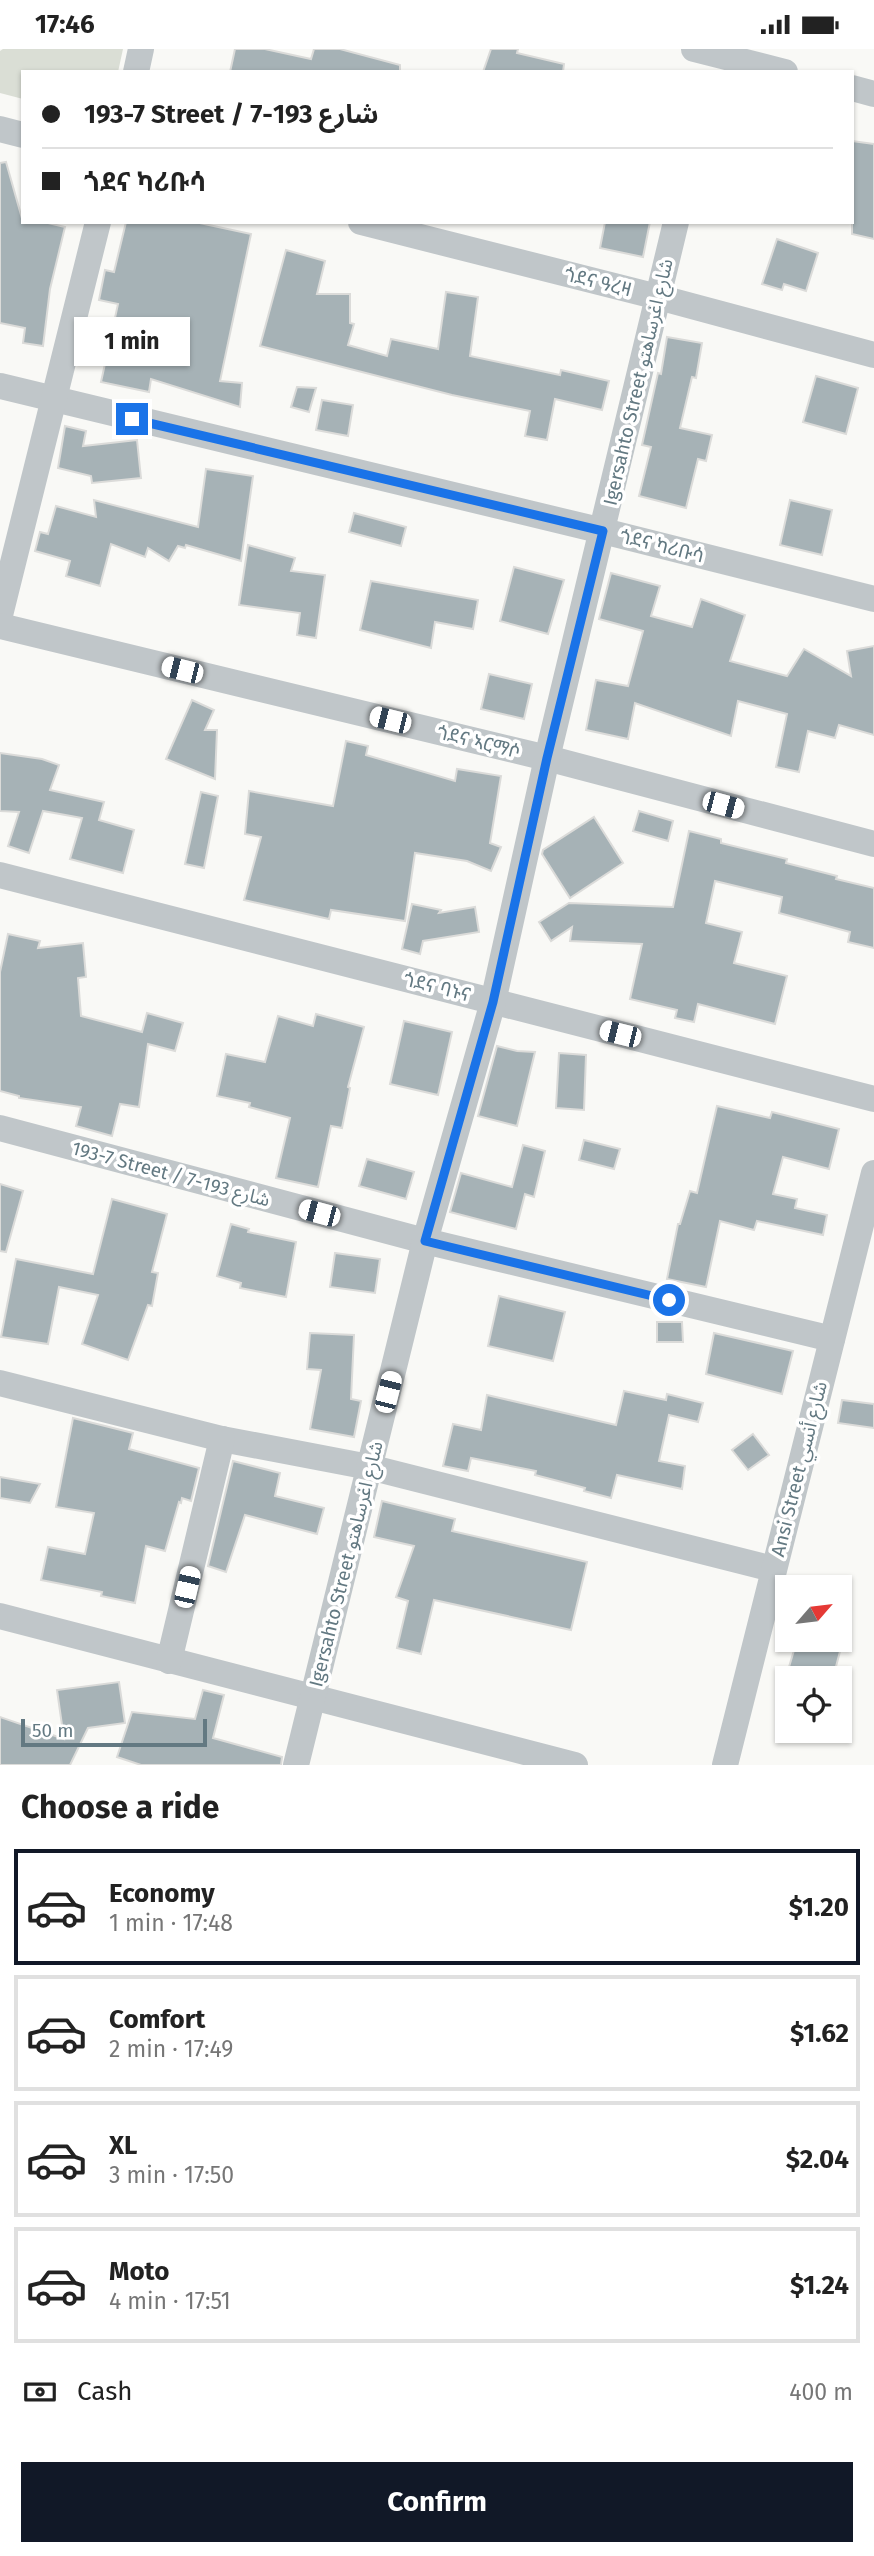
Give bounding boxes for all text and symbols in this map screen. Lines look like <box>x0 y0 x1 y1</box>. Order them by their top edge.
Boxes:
text: 17:46 <box>35 9 95 40</box>
text: 193-7 Street / شارع 193-7 <box>84 99 378 130</box>
text: ጎደና ካሪቡሳ <box>84 167 206 198</box>
street label: Igersahto Street شارع اغرساهتو <box>598 256 680 508</box>
street label: ጎደና ዓረዛ <box>562 263 634 301</box>
callout: 1 min <box>74 317 190 367</box>
text: 1 min <box>104 327 160 355</box>
route end <box>116 403 148 435</box>
street label: ጎደና ካሪቡሳ <box>618 524 706 568</box>
car <box>160 655 205 685</box>
car <box>368 705 413 735</box>
street label: ጎደና ኣርማሶ <box>435 721 523 763</box>
car <box>700 789 747 821</box>
street label: ጎደና ባኑና <box>401 968 473 1006</box>
car <box>598 1019 643 1049</box>
street label: 193-7 Street / شارع 193-7 <box>69 1136 273 1213</box>
car <box>296 1197 343 1229</box>
route start <box>653 1284 685 1316</box>
car <box>373 1369 404 1415</box>
street label: Ansi Street شارع أنسي <box>766 1379 835 1560</box>
street label: Igersahto Street شارع اغرساهتو <box>304 1439 390 1690</box>
car <box>173 1564 202 1610</box>
north arrow <box>775 1575 852 1652</box>
map controls <box>775 1575 852 1743</box>
button: locate <box>775 1666 852 1743</box>
scale bar <box>21 1716 206 1748</box>
text: 50 m <box>32 1719 73 1742</box>
text: Choose a ride <box>21 1788 219 1826</box>
icon: car <box>25 1876 88 1939</box>
text: Economy <box>109 1878 215 1909</box>
text: $1.20 <box>789 1892 849 1923</box>
text: 1 min · 17:48 <box>109 1909 233 1937</box>
icon: car <box>25 2002 88 2065</box>
text: Comfort <box>109 2004 205 2035</box>
text: $1.62 <box>790 2018 849 2049</box>
text: 2 min · 17:49 <box>109 2035 233 2063</box>
icon: car <box>25 2128 88 2191</box>
text: XL <box>109 2130 137 2161</box>
text: $2.04 <box>786 2144 849 2175</box>
text: 3 min · 17:50 <box>109 2161 234 2189</box>
icon: car <box>25 2254 88 2317</box>
text: Moto <box>109 2256 169 2287</box>
text: $1.24 <box>790 2270 849 2301</box>
text: 4 min · 17:51 <box>109 2287 231 2315</box>
icon: cash <box>21 2373 59 2411</box>
text: Cash <box>77 2376 133 2407</box>
text: 400 m <box>789 2378 853 2406</box>
button: Confirm <box>21 2462 853 2542</box>

